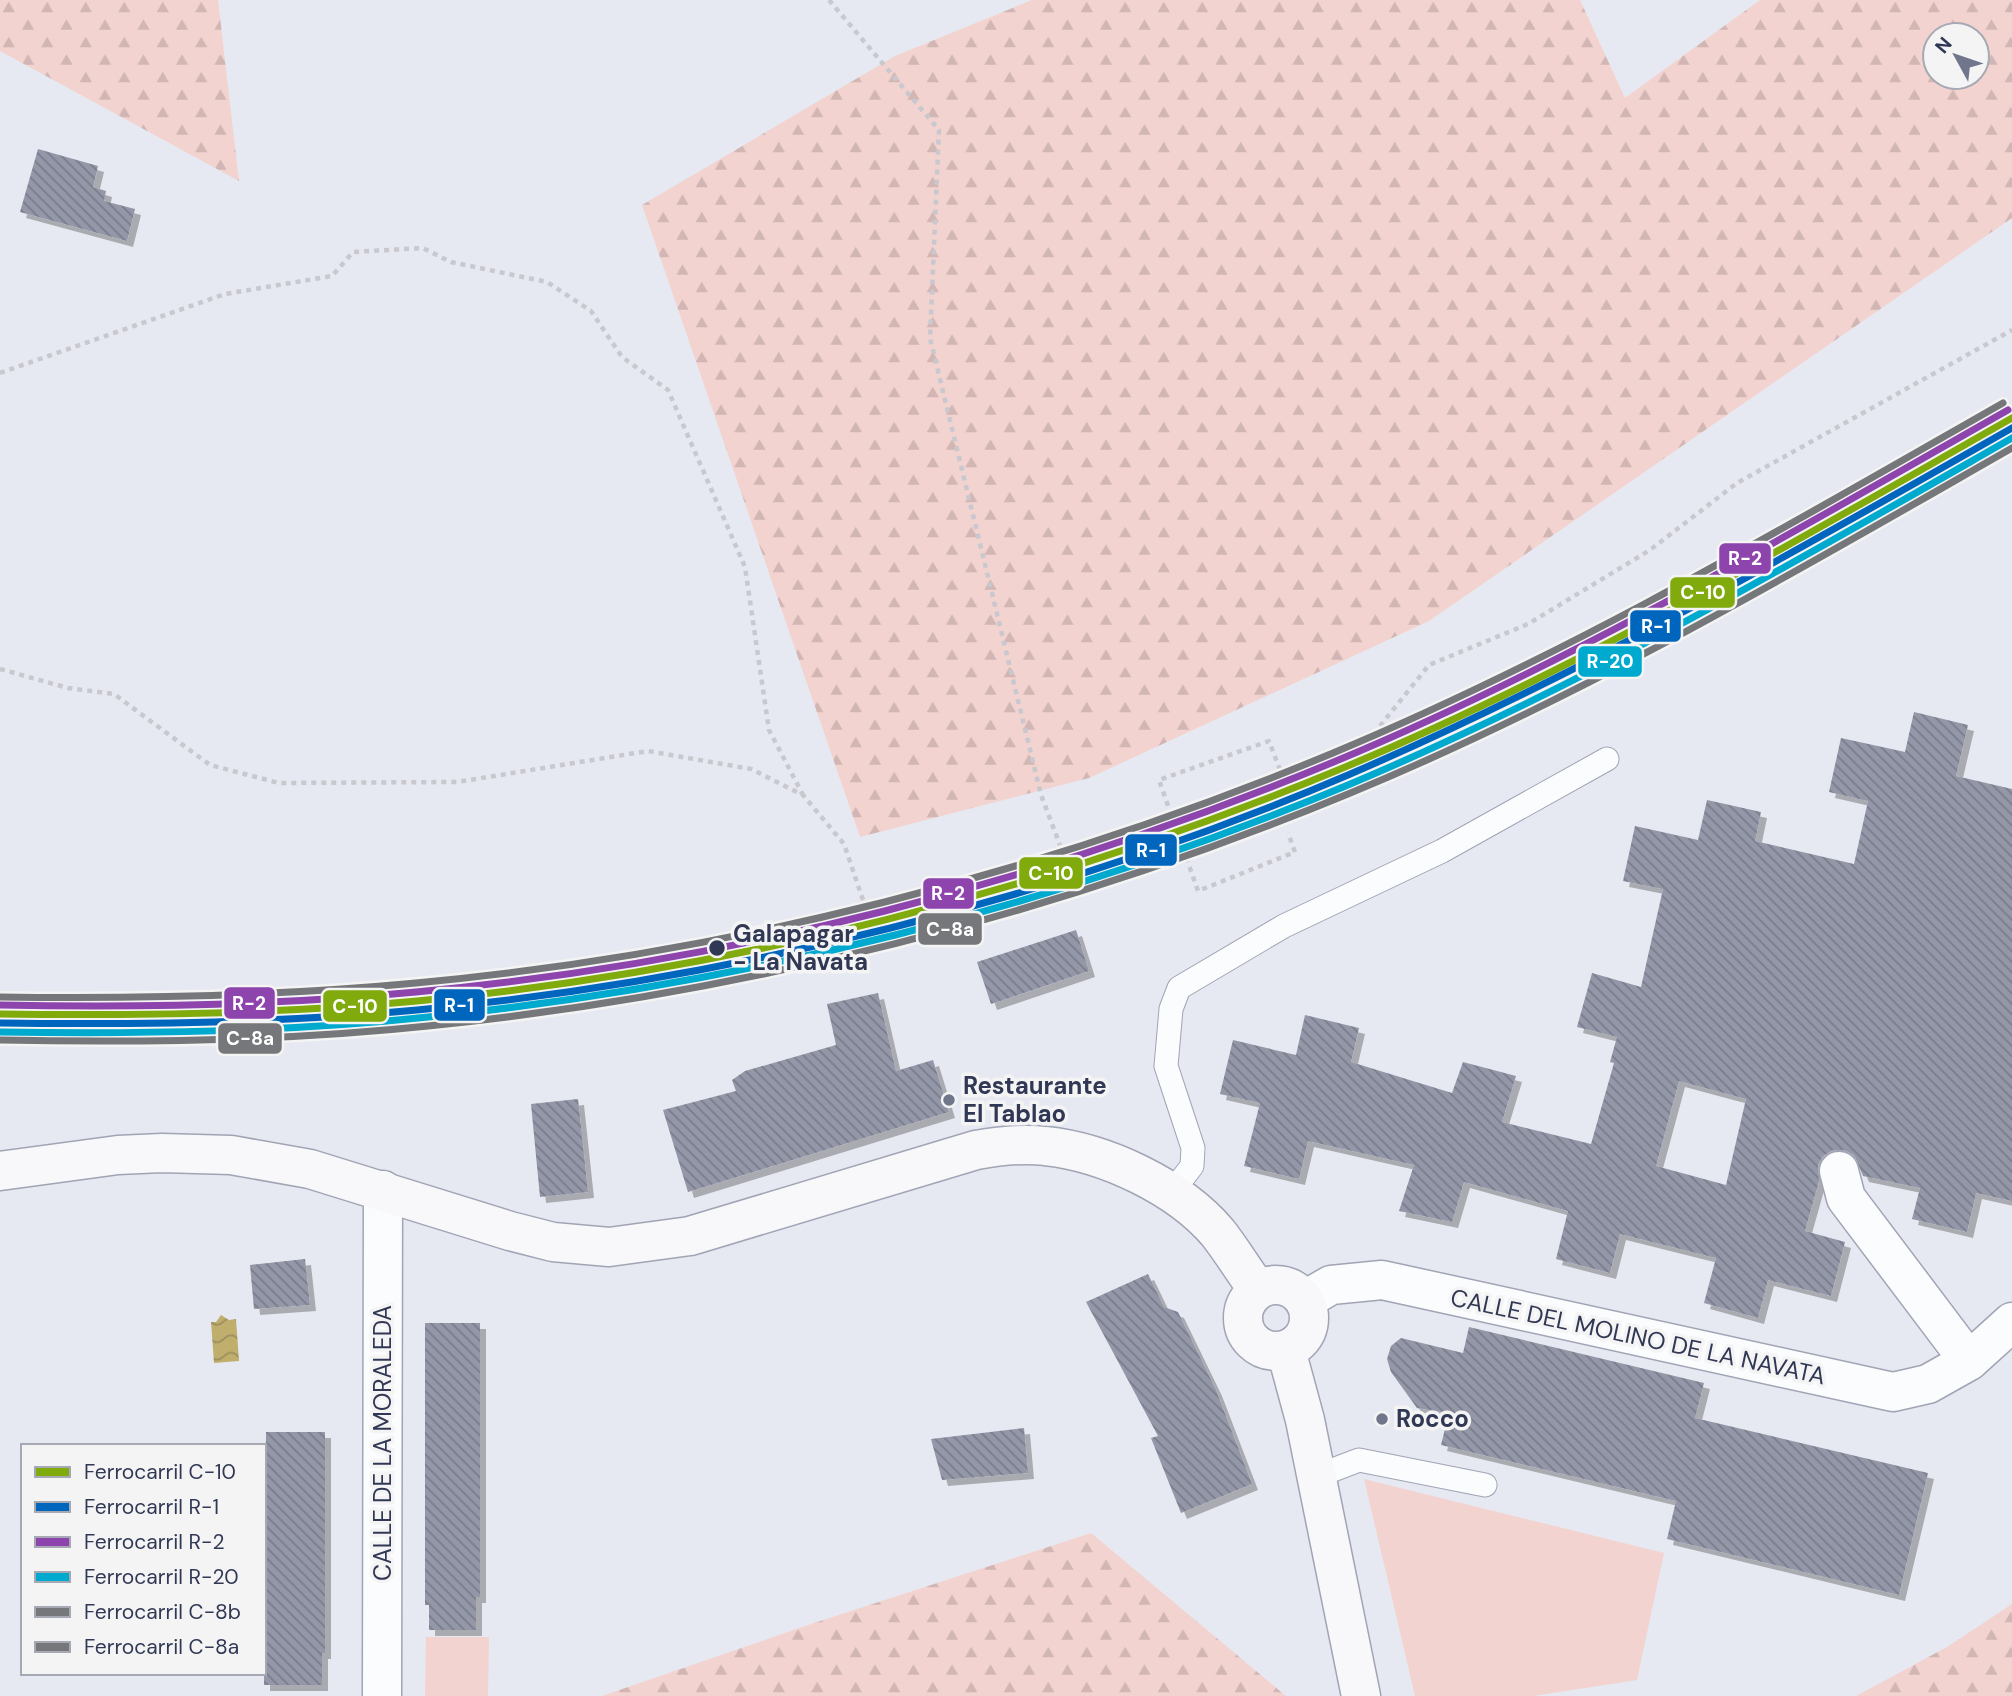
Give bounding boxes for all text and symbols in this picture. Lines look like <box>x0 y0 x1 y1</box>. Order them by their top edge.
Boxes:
north arrow <box>1921 21 1991 91</box>
text: N <box>1929 32 1957 59</box>
line badge: R-2 <box>1718 542 1772 575</box>
text: R-2 <box>1728 546 1762 571</box>
line badge: C-10 <box>1669 576 1736 609</box>
text: C-10 <box>1680 580 1726 605</box>
line badge: R-1 <box>1629 609 1682 643</box>
text: R-1 <box>1641 614 1671 639</box>
line badge: R-20 <box>1577 645 1643 678</box>
text: R-20 <box>1586 649 1634 674</box>
line badge: R-1 <box>1124 833 1178 867</box>
text: R-1 <box>1136 838 1166 863</box>
line badge: C-10 <box>1018 856 1084 890</box>
text: C-10 <box>1028 861 1074 886</box>
line badge: R-2 <box>922 877 975 910</box>
text: R-2 <box>931 881 965 906</box>
line badge: C-8a <box>917 912 983 946</box>
text: C-8a <box>926 917 974 942</box>
place label: Galapagar - La Navata <box>733 918 868 977</box>
marker: Galapagar - La Navata <box>707 938 727 958</box>
line badge: R-2 <box>223 986 276 1020</box>
line badge: R-1 <box>433 988 486 1022</box>
line badge: C-10 <box>322 989 388 1023</box>
text: R-2 <box>232 991 266 1016</box>
text: R-1 <box>444 993 474 1018</box>
text: C-10 <box>332 994 378 1019</box>
line badge: C-8a <box>217 1022 283 1055</box>
text: C-8a <box>226 1026 274 1051</box>
place label: Restaurante El Tablao <box>963 1070 1107 1129</box>
marker: Restaurante El Tablao <box>941 1092 957 1108</box>
street label: CALLE DEL MOLINO DE LA NAVATA <box>1448 1282 1828 1391</box>
street label: CALLE DE LA MORALEDA <box>367 1305 398 1581</box>
place label: Rocco <box>1396 1403 1469 1434</box>
marker: Rocco <box>1374 1411 1390 1427</box>
legend <box>21 1444 266 1675</box>
text: Ferrocarril C-10 <box>84 1458 236 1486</box>
text: Ferrocarril R-1 <box>84 1493 219 1521</box>
text: Ferrocarril R-2 <box>84 1528 225 1556</box>
text: Ferrocarril R-20 <box>84 1563 239 1591</box>
text: Ferrocarril C-8b <box>84 1598 241 1626</box>
text: Ferrocarril C-8a <box>84 1633 239 1661</box>

